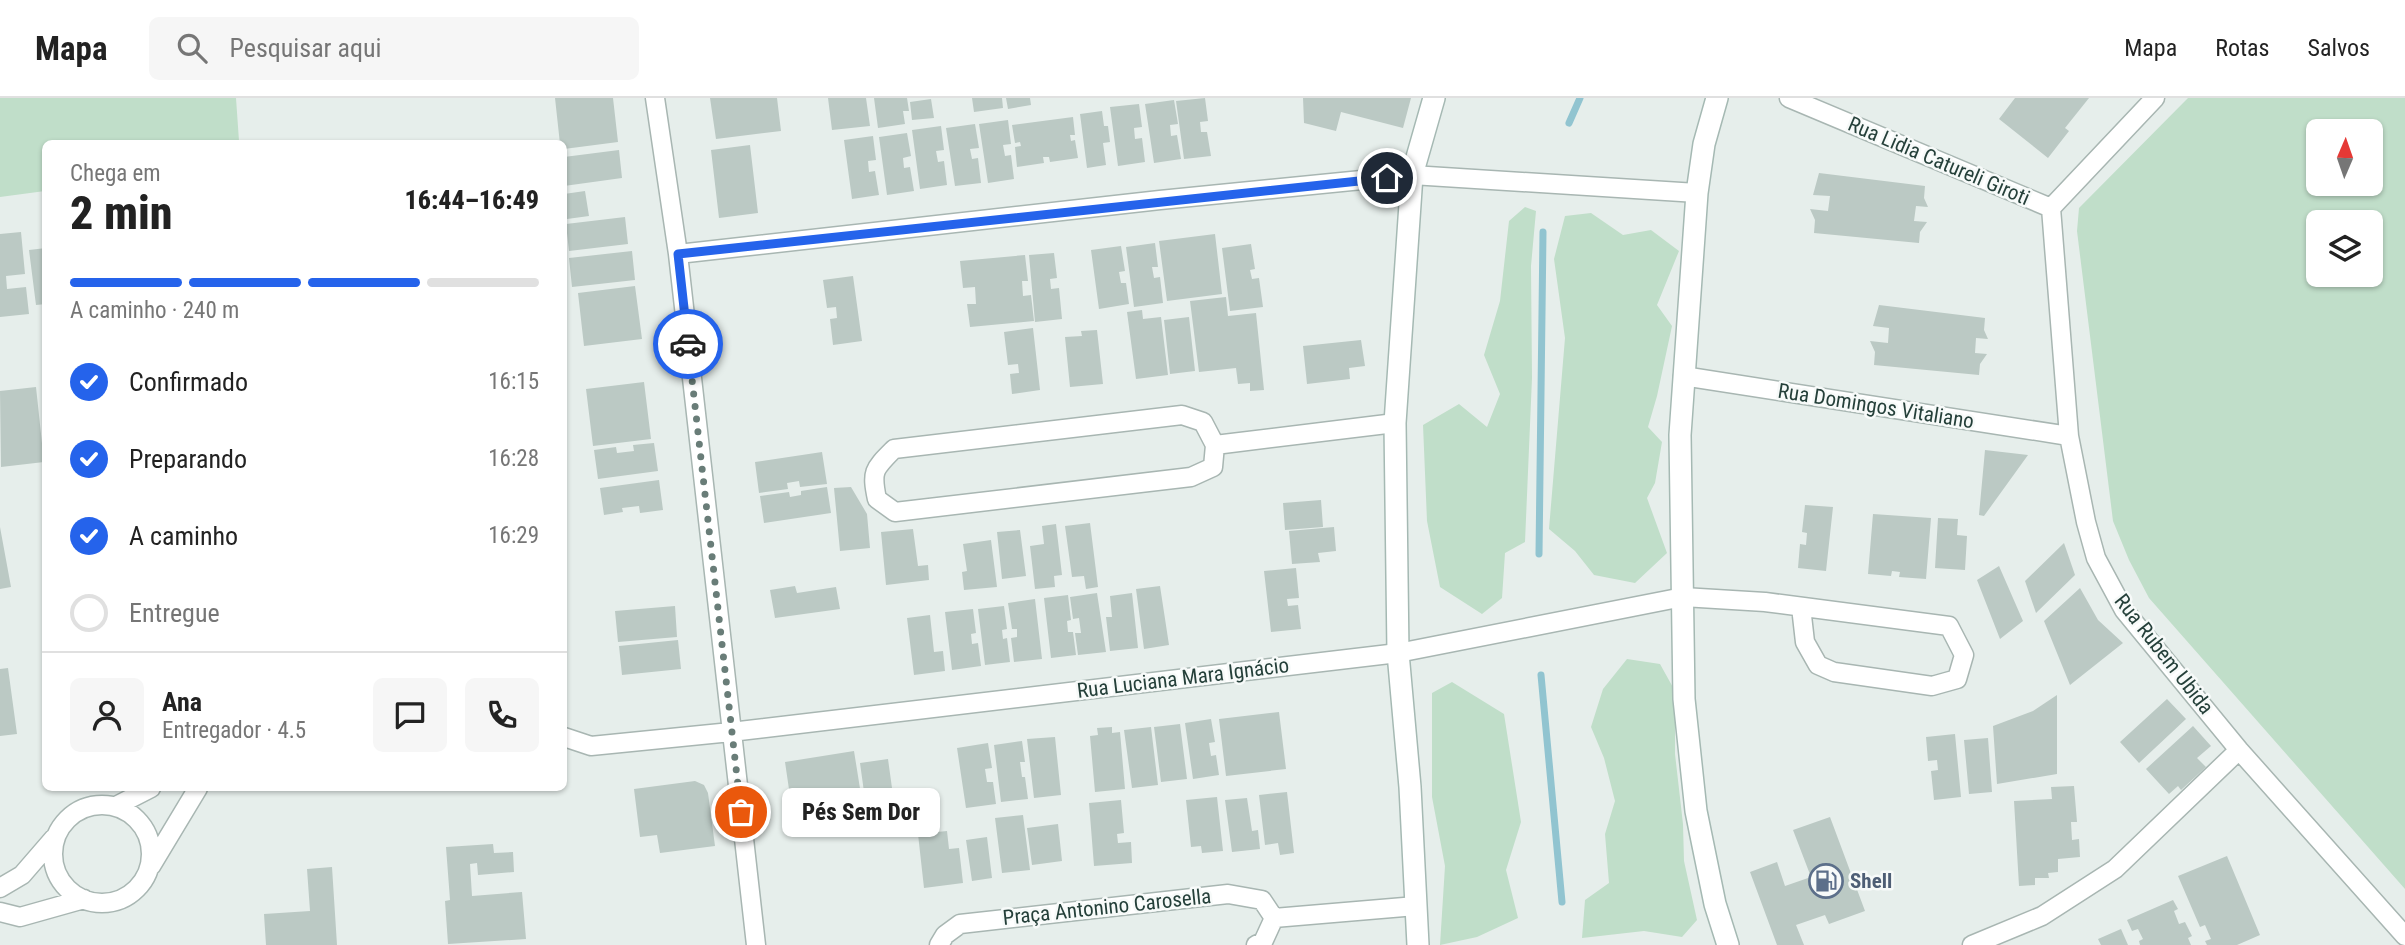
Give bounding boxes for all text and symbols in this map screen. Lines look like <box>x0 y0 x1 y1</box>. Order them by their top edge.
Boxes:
search box <box>149 17 639 80</box>
text: Mapa <box>35 29 107 68</box>
icon: search <box>173 29 211 67</box>
text: Pesquisar aqui <box>229 33 382 63</box>
text: Mapa <box>2124 34 2177 62</box>
text: Rotas <box>2215 34 2269 62</box>
text: Salvos <box>2307 34 2370 62</box>
street label: Rua Lidia Catureli Giroti <box>1845 112 2033 210</box>
north arrow <box>2306 119 2384 196</box>
map controls <box>2306 119 2383 287</box>
pin <box>1357 148 1417 208</box>
icon: home <box>1368 159 1406 197</box>
text: Chega em <box>70 160 161 187</box>
text: 16:44–16:49 <box>405 185 539 215</box>
text: 2 min <box>70 186 173 240</box>
button: layers <box>2306 210 2383 287</box>
text: A caminho · 240 m <box>70 297 239 324</box>
courier <box>653 309 723 379</box>
icon: car <box>669 325 707 363</box>
icon: check <box>70 363 108 401</box>
text: Confirmado <box>129 367 248 397</box>
text: 16:15 <box>488 368 539 395</box>
street label: Rua Domingos Vitaliano <box>1776 379 1976 433</box>
icon: check <box>70 440 108 478</box>
text: Preparando <box>129 444 247 474</box>
text: 16:28 <box>488 445 539 472</box>
icon: check <box>70 517 108 555</box>
text: A caminho <box>129 521 238 551</box>
text: 16:29 <box>488 522 539 549</box>
street label: Rua Rubem Ubida <box>2110 589 2218 719</box>
text: Entregue <box>129 598 220 628</box>
street label: Rua Luciana Mara Ignácio <box>1076 653 1290 703</box>
button: person <box>70 678 144 752</box>
button: chat <box>373 678 447 752</box>
button: phone <box>465 678 539 752</box>
text: Ana <box>162 687 202 717</box>
text: Entregador · 4.5 <box>162 717 306 744</box>
pin <box>711 782 771 842</box>
callout: Pés Sem Dor <box>783 788 940 836</box>
icon: bag <box>722 793 760 831</box>
text: Pés Sem Dor <box>802 799 920 826</box>
fuel station icon: Shell <box>1807 862 1845 900</box>
place label: Shell <box>1850 869 1892 893</box>
street label: Praça Antonino Carosella <box>1002 884 1212 930</box>

